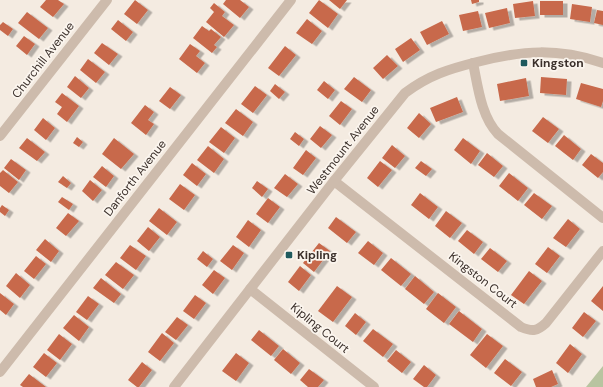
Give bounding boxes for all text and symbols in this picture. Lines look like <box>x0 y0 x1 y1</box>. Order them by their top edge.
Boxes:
street label: Churchill Avenue <box>8 18 78 101</box>
place label: Kingston <box>532 55 584 71</box>
marker: Kingston <box>519 58 529 68</box>
street label: Westmount Avenue <box>303 102 383 198</box>
street label: Danforth Avenue <box>100 136 170 219</box>
place label: Kipling <box>297 247 337 263</box>
street label: Kingston Court <box>445 248 521 312</box>
marker: Kipling <box>284 250 294 260</box>
street label: Kipling Court <box>287 299 353 357</box>

